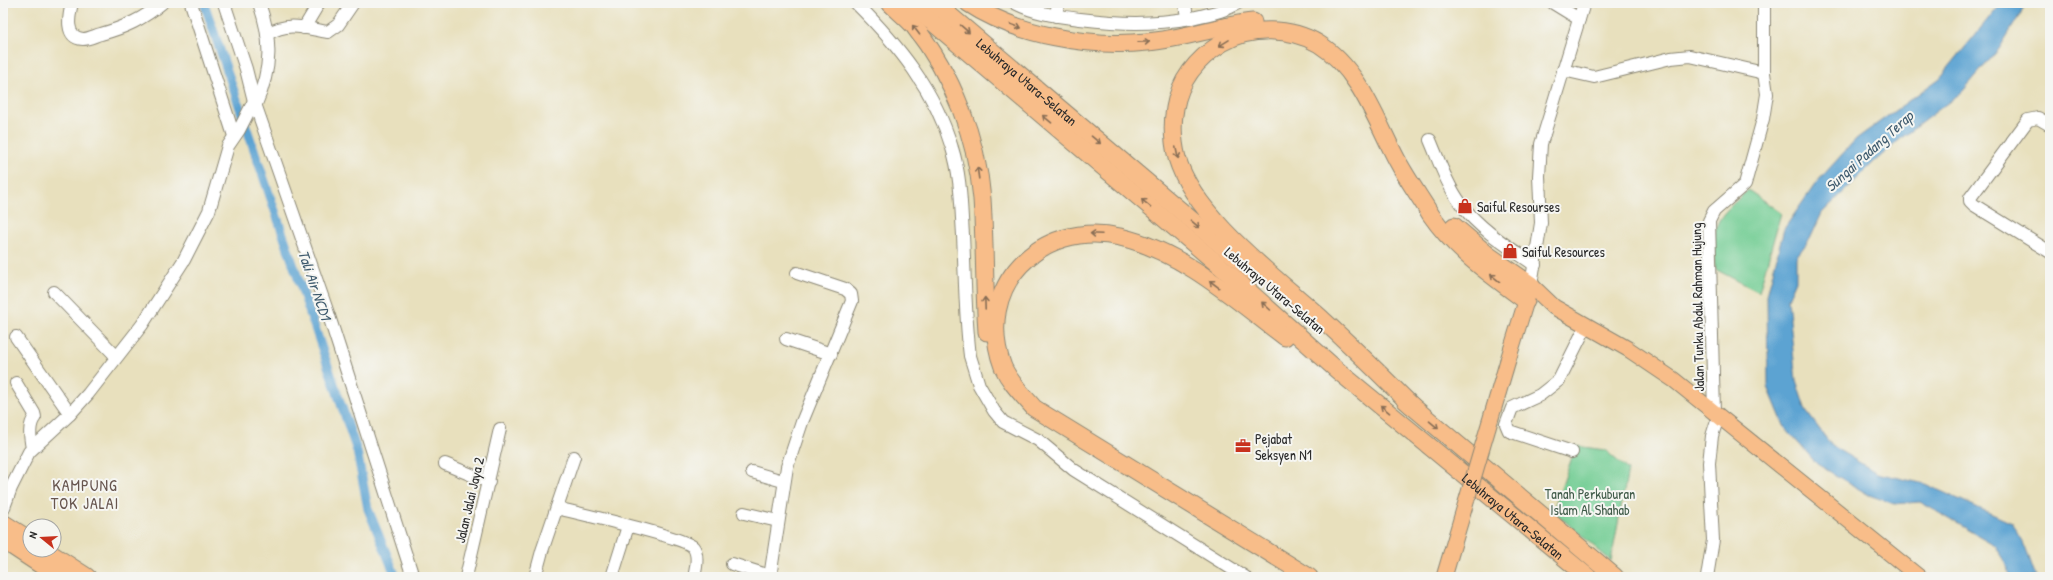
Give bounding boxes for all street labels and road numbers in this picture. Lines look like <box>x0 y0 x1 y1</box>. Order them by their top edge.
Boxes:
street label: Lebuhraya Utara–Selatan <box>973 33 1082 129</box>
street label: Jalan Tunku Abdul Rahman Hujung <box>1686 222 1709 392</box>
street label: Lebuhraya Utara–Selatan <box>1220 242 1329 339</box>
street label: Jalan Jalai Jaya 2 <box>450 455 489 545</box>
street label: Lebuhraya Utara–Selatan <box>1459 468 1568 563</box>

